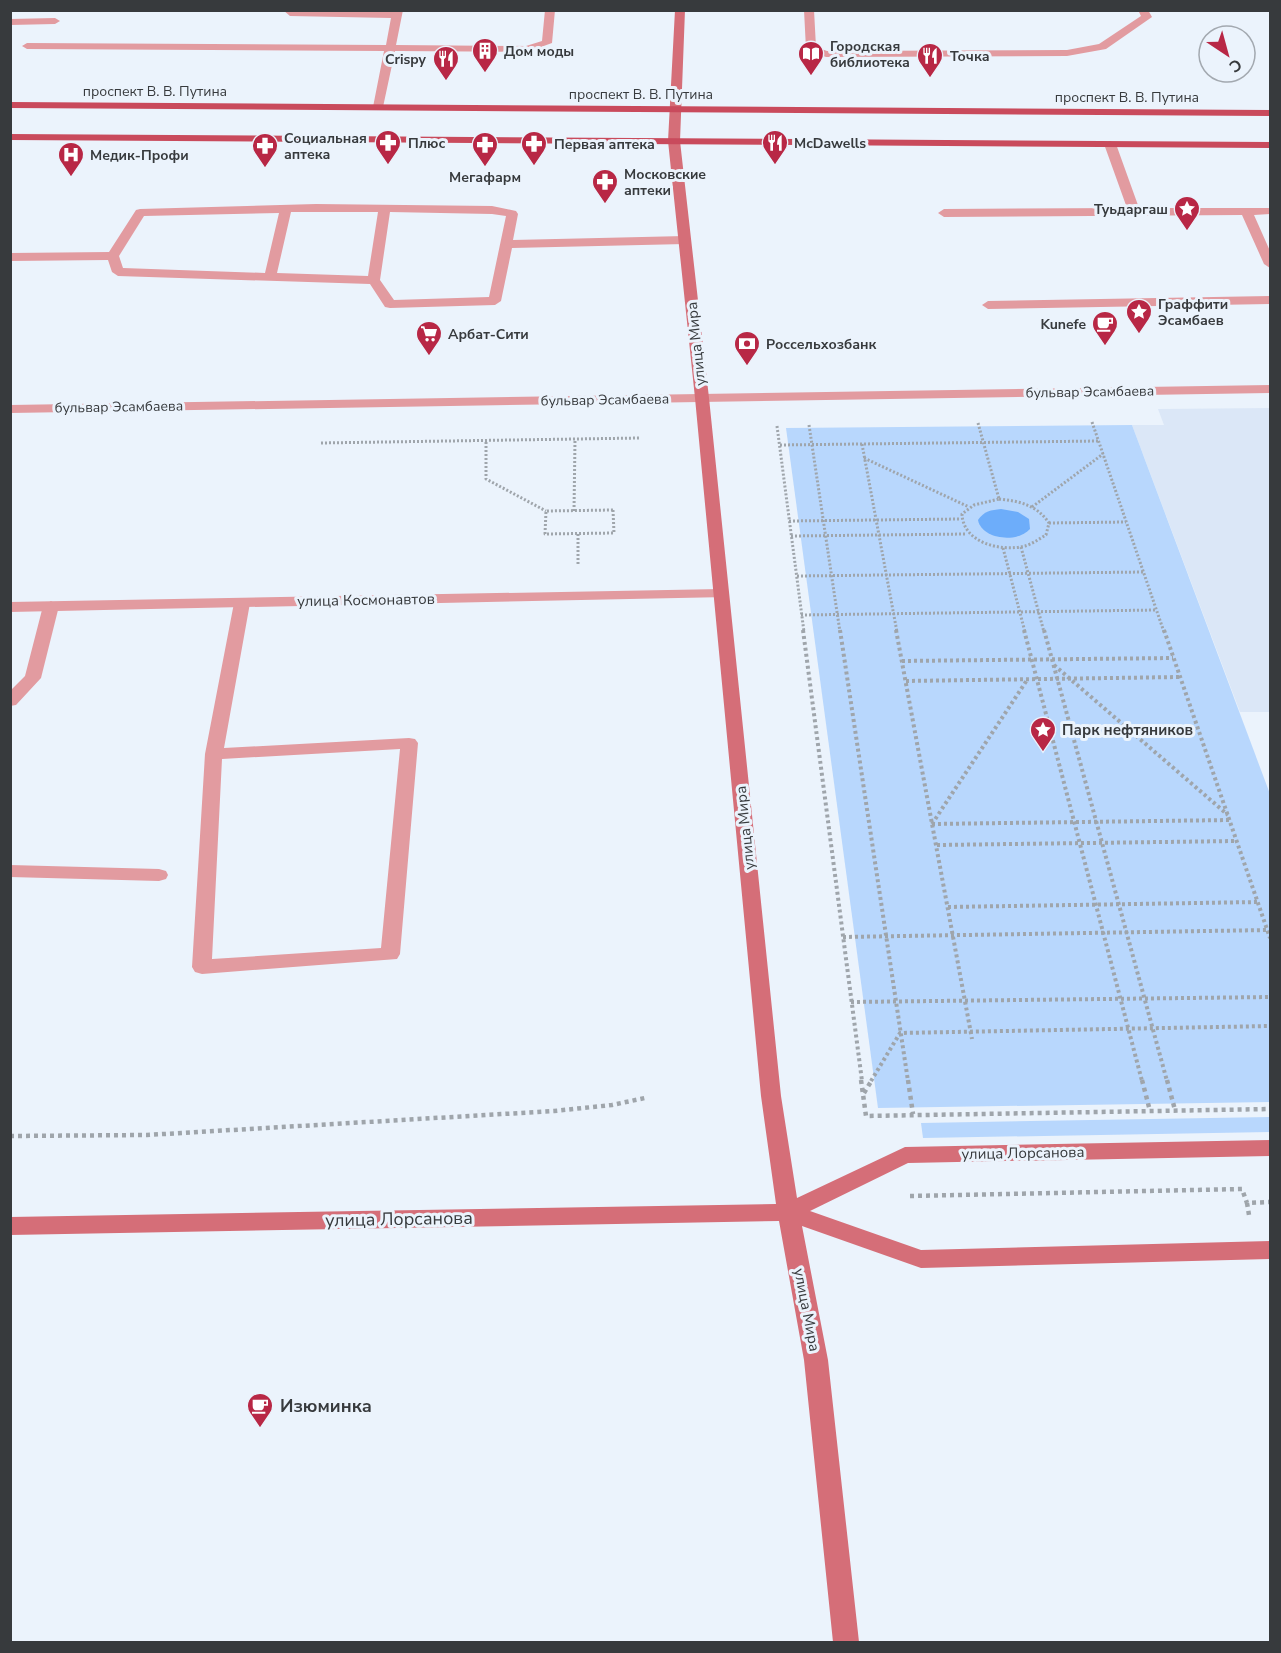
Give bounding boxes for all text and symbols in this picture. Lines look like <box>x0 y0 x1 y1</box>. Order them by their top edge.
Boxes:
north arrow <box>1197 24 1257 84</box>
building icon: Дом моды <box>470 36 500 74</box>
place label: Городская библиотека <box>830 37 910 72</box>
library icon: Городская библиотека <box>796 39 826 77</box>
restaurant icon: Точка <box>915 41 945 79</box>
place label: Дом моды <box>504 42 574 61</box>
restaurant icon: Crispy <box>431 44 461 82</box>
place label: Точка <box>950 47 990 66</box>
place label: Crispy <box>385 50 427 69</box>
text: С <box>1224 53 1246 77</box>
street label: проспект В. В. Путина <box>83 82 227 101</box>
street label: проспект В. В. Путина <box>569 85 713 104</box>
street label: проспект В. В. Путина <box>1055 88 1199 107</box>
pharmacy icon: Плюс <box>373 128 403 166</box>
restaurant icon: McDawells <box>760 128 790 166</box>
place label: Социальная аптека <box>284 129 367 164</box>
pharmacy icon: Первая аптека <box>519 129 549 167</box>
pharmacy icon: Мегафарм <box>470 130 500 168</box>
pharmacy icon: Социальная аптека <box>250 131 280 169</box>
place label: Плюс <box>408 134 446 153</box>
place label: McDawells <box>794 134 866 153</box>
place label: Первая аптека <box>554 135 655 154</box>
hospital icon: Медик-Профи <box>56 140 86 178</box>
place label: Медик-Профи <box>90 146 189 165</box>
place label: Московские аптеки <box>624 165 706 200</box>
pharmacy icon: Московские аптеки <box>590 167 620 205</box>
place label: Мегафарм <box>449 168 521 187</box>
place icon: Туьдаргаш <box>1172 194 1202 232</box>
place label: Туьдаргаш <box>1094 200 1168 219</box>
place label: Граффити Эсамбаев <box>1158 295 1228 330</box>
place icon: Граффити Эсамбаев <box>1124 297 1154 335</box>
street label: улица Мира <box>682 301 710 387</box>
cafe icon: Kunefe <box>1090 309 1120 347</box>
place label: Kunefe <box>1040 315 1086 334</box>
supermarket icon: Арбат-Сити <box>414 319 444 357</box>
place label: Арбат-Сити <box>448 325 529 344</box>
bank icon: Россельхозбанк <box>732 329 762 367</box>
place label: Россельхозбанк <box>766 335 877 354</box>
street label: бульвар Эсамбаева <box>1026 381 1154 403</box>
street label: бульвар Эсамбаева <box>541 389 669 411</box>
street label: бульвар Эсамбаева <box>55 396 183 418</box>
street label: улица Космонавтов <box>297 589 435 611</box>
place icon: Парк нефтяников <box>1028 715 1058 753</box>
place label: Парк нефтяников <box>1062 720 1193 740</box>
street label: улица Мира <box>731 785 759 871</box>
street label: улица Лорсанова <box>961 1142 1085 1164</box>
street label: улица Лорсанова <box>325 1206 473 1232</box>
street label: улица Мира <box>789 1267 825 1353</box>
cafe icon: Изюминка <box>245 1391 275 1429</box>
place label: Изюминка <box>280 1394 372 1418</box>

